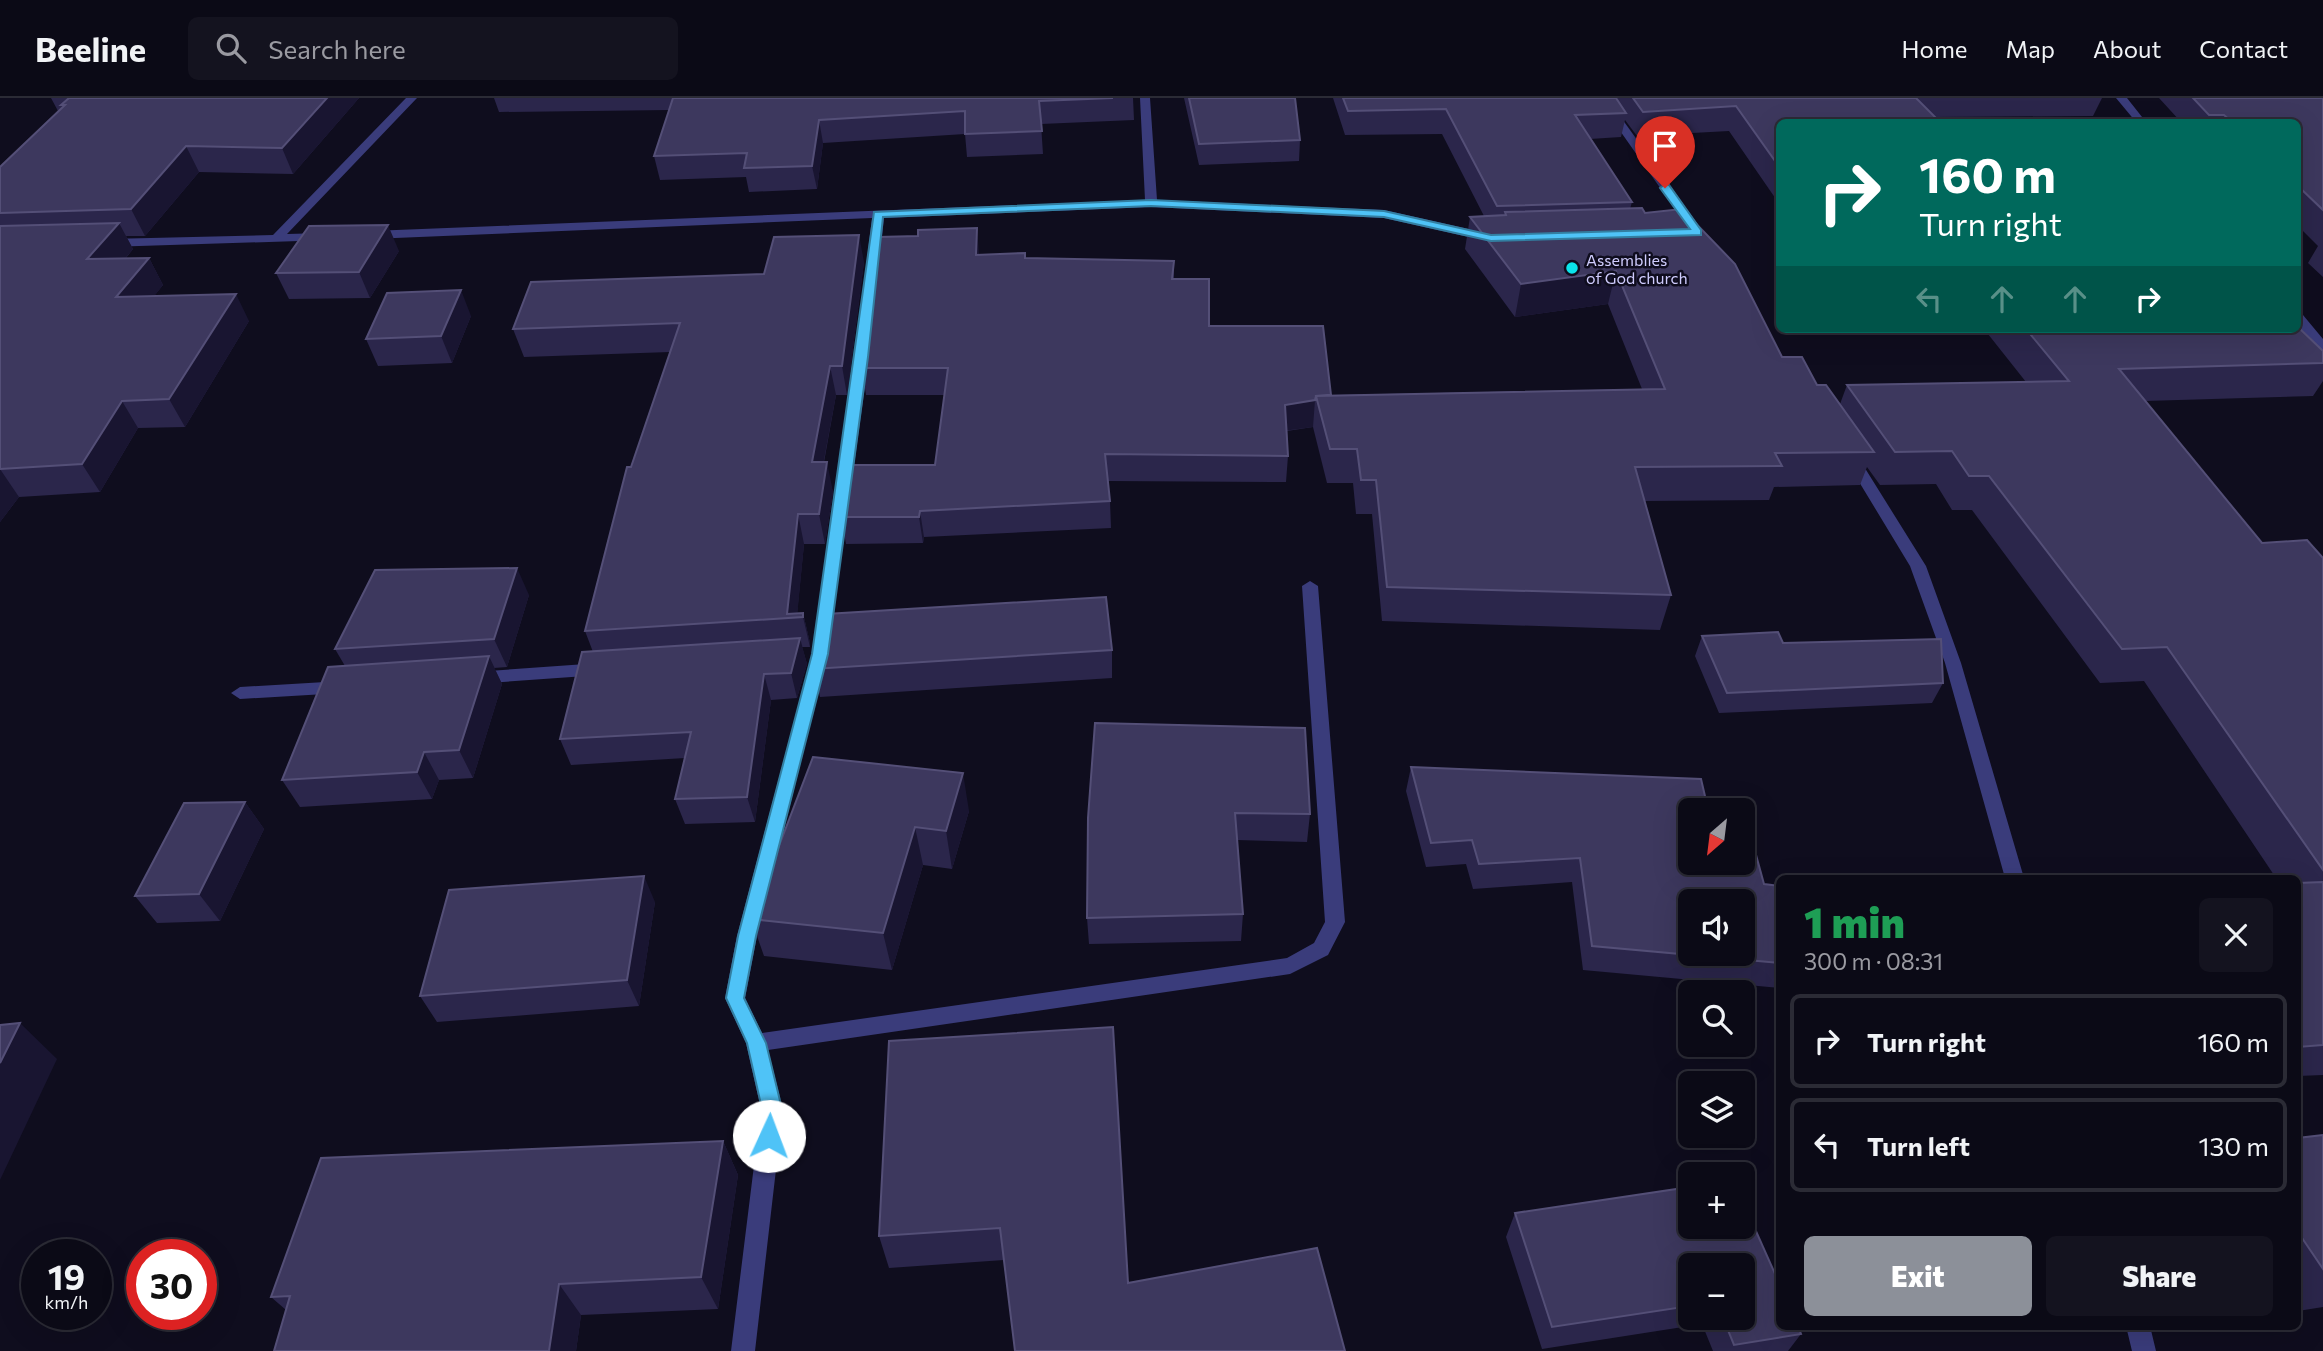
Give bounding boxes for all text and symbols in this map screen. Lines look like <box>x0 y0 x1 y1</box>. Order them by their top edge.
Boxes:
search box <box>188 17 678 80</box>
text: Beeline <box>35 28 146 69</box>
icon: search <box>212 29 250 67</box>
text: Search here <box>268 33 406 64</box>
text: Home <box>1902 34 1968 63</box>
text: Map <box>2006 34 2055 63</box>
text: About <box>2093 34 2161 63</box>
text: Contact <box>2199 34 2288 63</box>
pin <box>1635 116 1695 188</box>
icon: arrive <box>1646 127 1684 165</box>
text: 160 m <box>1919 143 2056 203</box>
icon: right <box>1804 147 1895 238</box>
text: Turn right <box>1919 203 2062 243</box>
place label: Assemblies of God church <box>1586 250 1688 287</box>
marker: Assemblies of God church <box>1564 260 1580 276</box>
icon: left <box>1910 280 1948 318</box>
icon: ahead <box>1983 280 2021 318</box>
icon: ahead <box>2056 280 2094 318</box>
icon: right <box>2129 280 2167 318</box>
north arrow <box>1678 798 1755 875</box>
map controls <box>1678 798 1755 1330</box>
button: sound <box>1678 889 1755 966</box>
text: 1 min <box>1804 895 1905 947</box>
button: close <box>2199 898 2273 972</box>
text: 300 m · 08:31 <box>1804 947 1943 975</box>
button: search <box>1678 980 1755 1057</box>
icon: right <box>1808 1022 1846 1060</box>
text: Turn right <box>1867 1026 1986 1057</box>
text: 160 m <box>2197 1026 2269 1057</box>
button: layers <box>1678 1071 1755 1148</box>
position arrow <box>732 1099 806 1173</box>
icon: left <box>1808 1126 1846 1164</box>
text: Turn left <box>1867 1130 1970 1161</box>
text: 130 m <box>2198 1130 2269 1161</box>
button: + <box>1678 1162 1755 1239</box>
button: Exit <box>1804 1236 2032 1316</box>
button: Share <box>2046 1236 2273 1316</box>
speed limit sign: 30 <box>126 1239 217 1330</box>
button: − <box>1678 1253 1755 1330</box>
text: 19 <box>48 1254 85 1297</box>
text: km/h <box>45 1291 88 1313</box>

